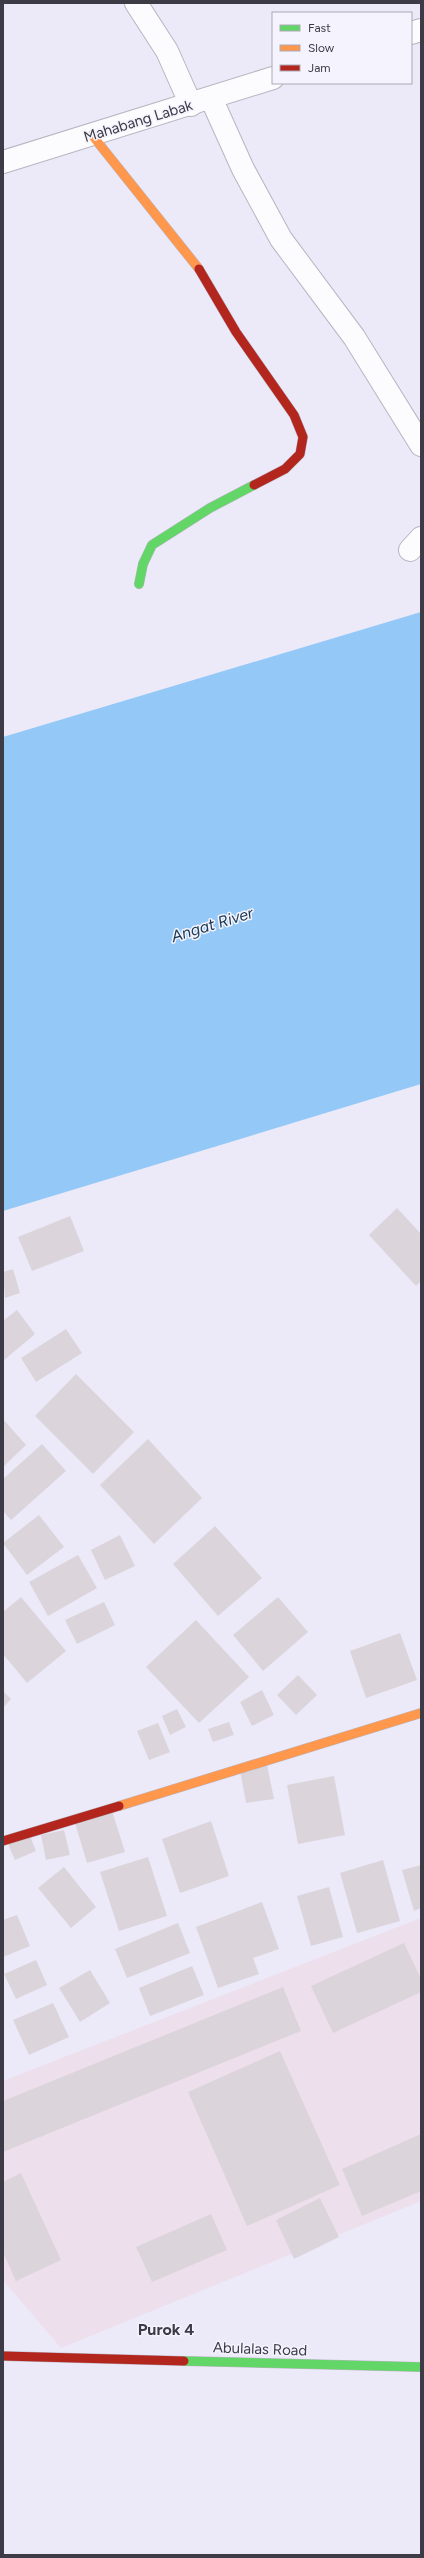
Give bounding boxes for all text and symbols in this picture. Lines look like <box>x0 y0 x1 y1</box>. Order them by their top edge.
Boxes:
legend <box>272 12 412 84</box>
text: Fast <box>308 21 331 35</box>
text: Slow <box>308 41 335 55</box>
text: Jam <box>308 61 331 75</box>
street label: Mahabang Labak <box>81 96 195 146</box>
water label: Angat River <box>168 903 256 946</box>
district label: Purok 4 <box>138 2320 194 2339</box>
street label: Abulalas Road <box>212 2338 308 2360</box>

